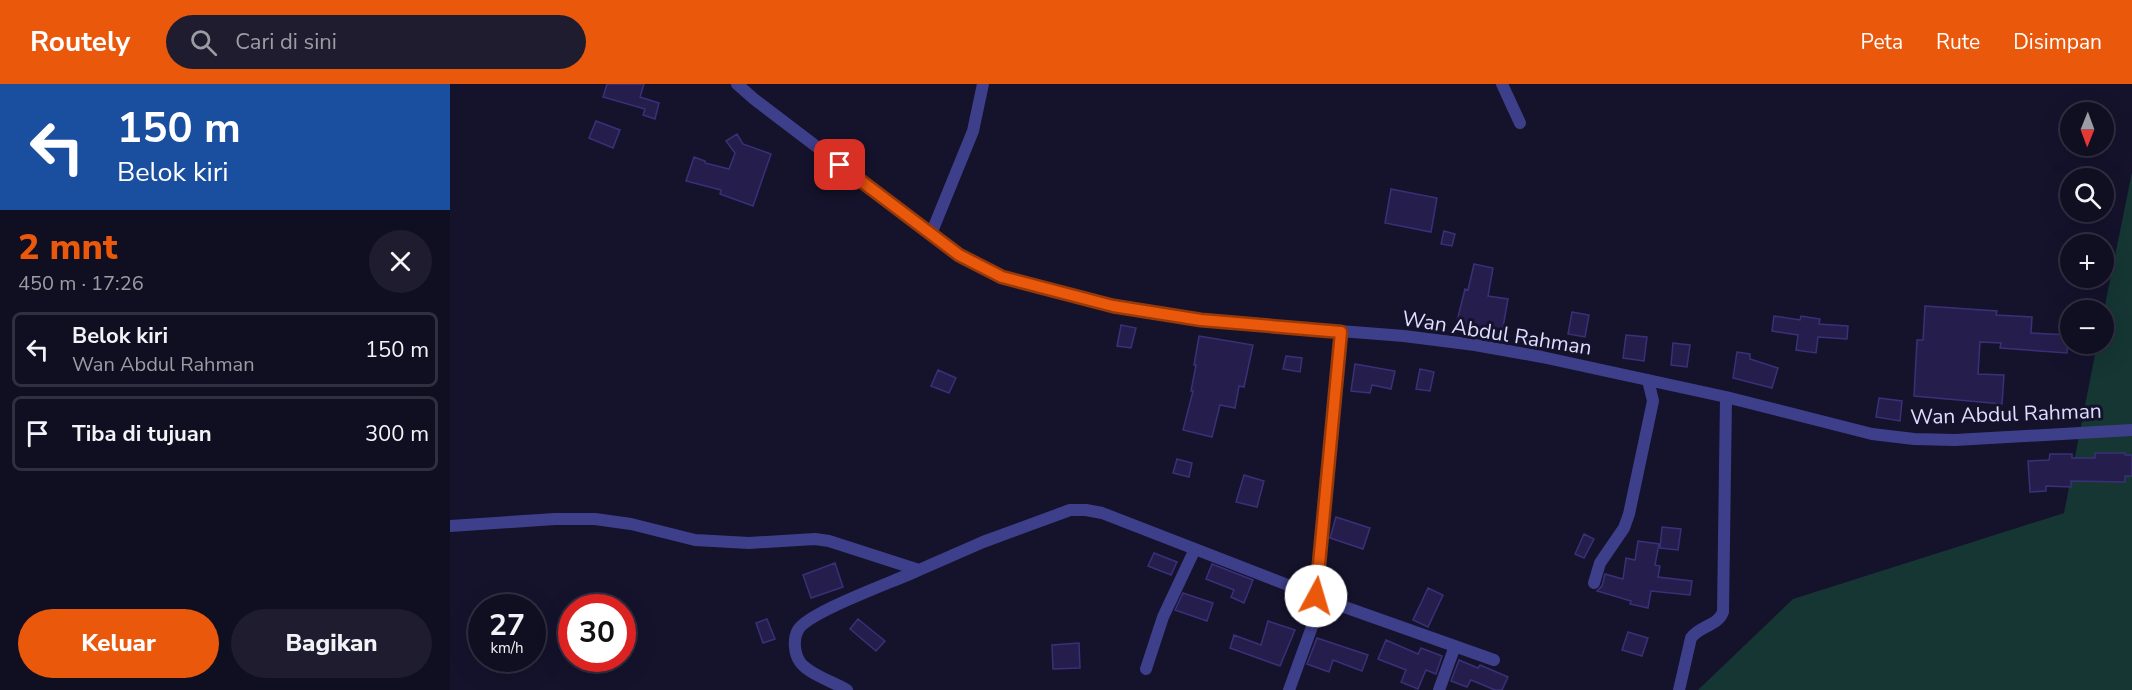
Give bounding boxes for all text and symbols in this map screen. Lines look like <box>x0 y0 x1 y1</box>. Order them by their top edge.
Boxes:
search box <box>166 15 586 69</box>
text: Routely <box>30 23 130 61</box>
icon: search <box>187 26 220 59</box>
text: Cari di sini <box>235 27 337 57</box>
text: Peta <box>1861 28 1903 56</box>
text: Rute <box>1936 28 1980 56</box>
text: Disimpan <box>2013 28 2102 56</box>
text: 150 m <box>117 100 241 157</box>
north arrow <box>2060 102 2114 156</box>
map controls <box>2060 102 2114 354</box>
icon: left <box>18 108 96 186</box>
pin <box>814 139 865 190</box>
icon: arrive <box>823 148 856 181</box>
text: Belok kiri <box>117 154 229 191</box>
button: search <box>2060 168 2114 222</box>
text: 2 mnt <box>18 223 118 272</box>
button: close <box>369 230 432 293</box>
button: + <box>2060 234 2114 288</box>
text: 450 m · 17:26 <box>18 270 144 297</box>
button: − <box>2060 300 2114 354</box>
street label: Wan Abdul Rahman <box>1400 304 1594 362</box>
text: Belok kiri <box>72 321 168 351</box>
icon: left <box>21 333 54 366</box>
text: 150 m <box>365 335 429 365</box>
text: Wan Abdul Rahman <box>72 351 255 378</box>
street label: Wan Abdul Rahman <box>1910 397 2102 431</box>
icon: arrive <box>21 417 54 450</box>
text: Tiba di tujuan <box>72 419 212 449</box>
text: 300 m <box>365 419 429 449</box>
position arrow <box>1284 564 1348 628</box>
speed limit sign: 30 <box>558 594 636 672</box>
text: 27 <box>489 605 525 646</box>
button: Keluar <box>18 609 219 678</box>
button: Bagikan <box>231 609 432 678</box>
text: km/h <box>490 638 524 658</box>

